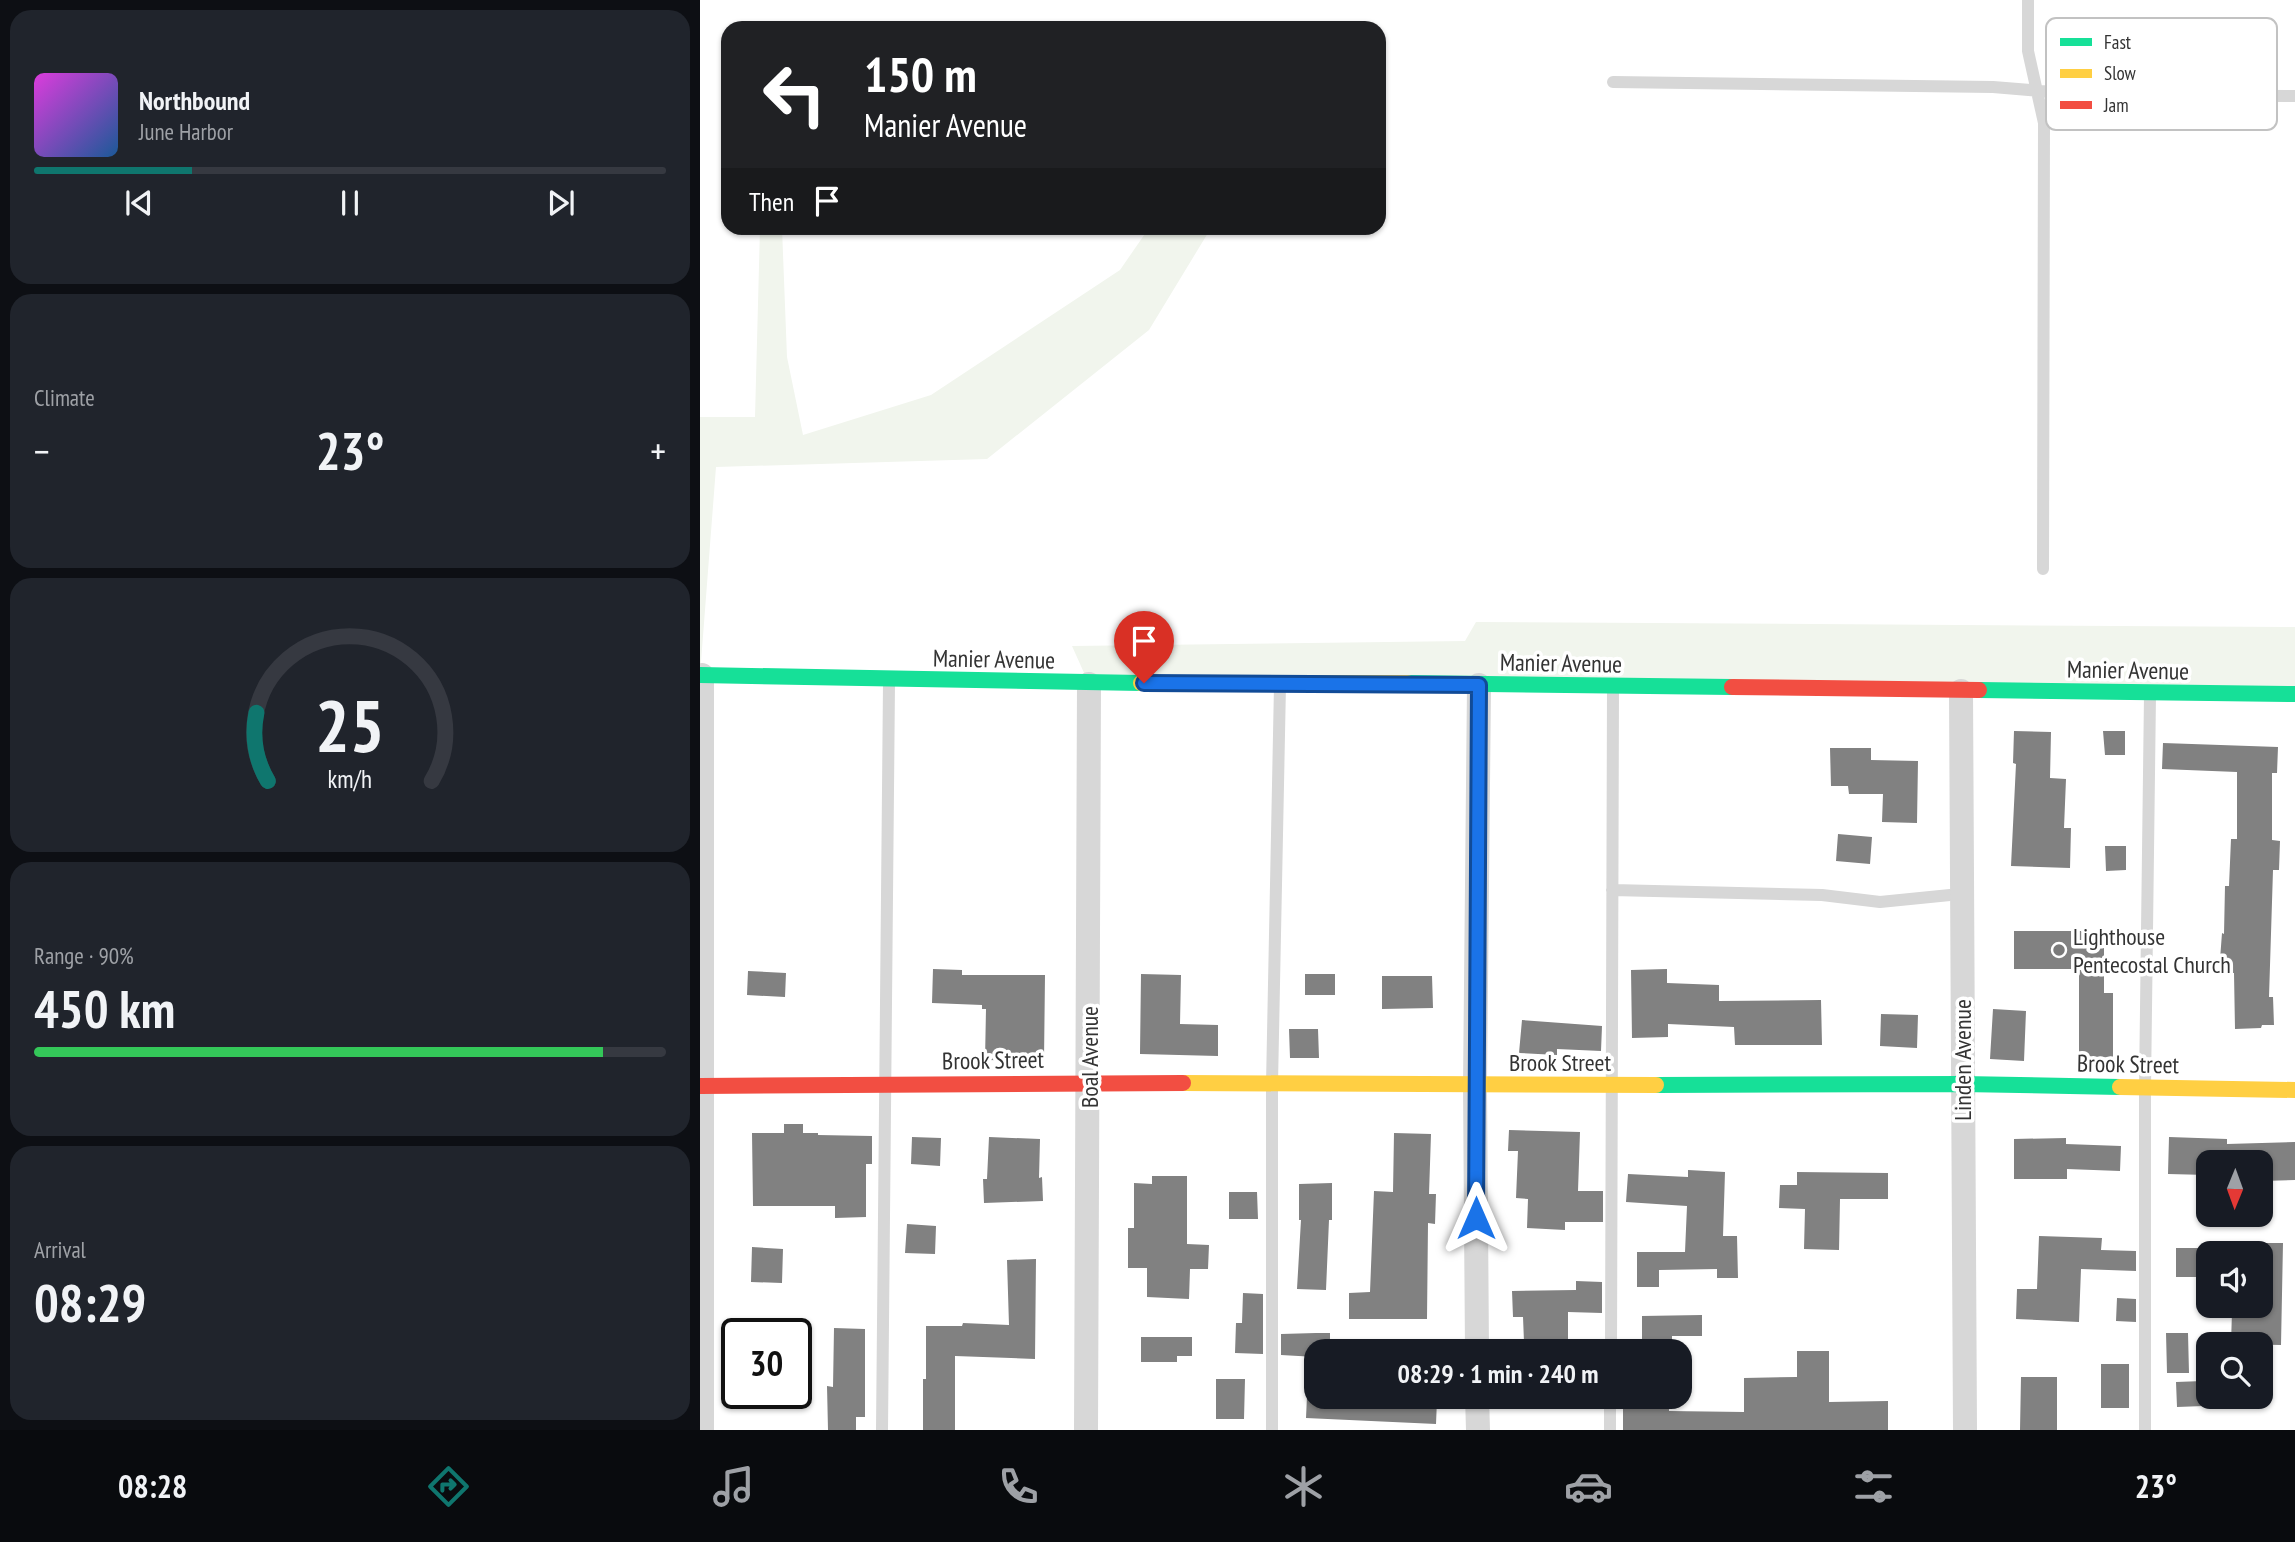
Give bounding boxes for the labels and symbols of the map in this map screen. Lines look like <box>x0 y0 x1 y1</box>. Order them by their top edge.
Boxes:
legend <box>2046 18 2277 130</box>
text: Fast <box>2104 30 2132 54</box>
text: Slow <box>2104 61 2137 85</box>
text: Jam <box>2103 93 2129 117</box>
pin <box>1114 611 1174 683</box>
street label: Manier Avenue <box>933 642 1055 676</box>
street label: Manier Avenue <box>1500 646 1622 680</box>
street label: Manier Avenue <box>2067 653 2189 687</box>
place label: Lighthouse Pentecostal Church <box>2073 921 2231 980</box>
marker: Lighthouse Pentecostal Church <box>2051 942 2067 958</box>
street label: Linden Avenue <box>1947 999 1978 1121</box>
street label: Boal Avenue <box>1074 1006 1105 1108</box>
street label: Brook Street <box>942 1044 1045 1076</box>
street label: Brook Street <box>1509 1047 1611 1078</box>
street label: Brook Street <box>2077 1048 2180 1080</box>
north arrow <box>2196 1150 2273 1227</box>
position arrow <box>1439 1181 1513 1255</box>
speed limit sign: 30 <box>721 1318 812 1409</box>

